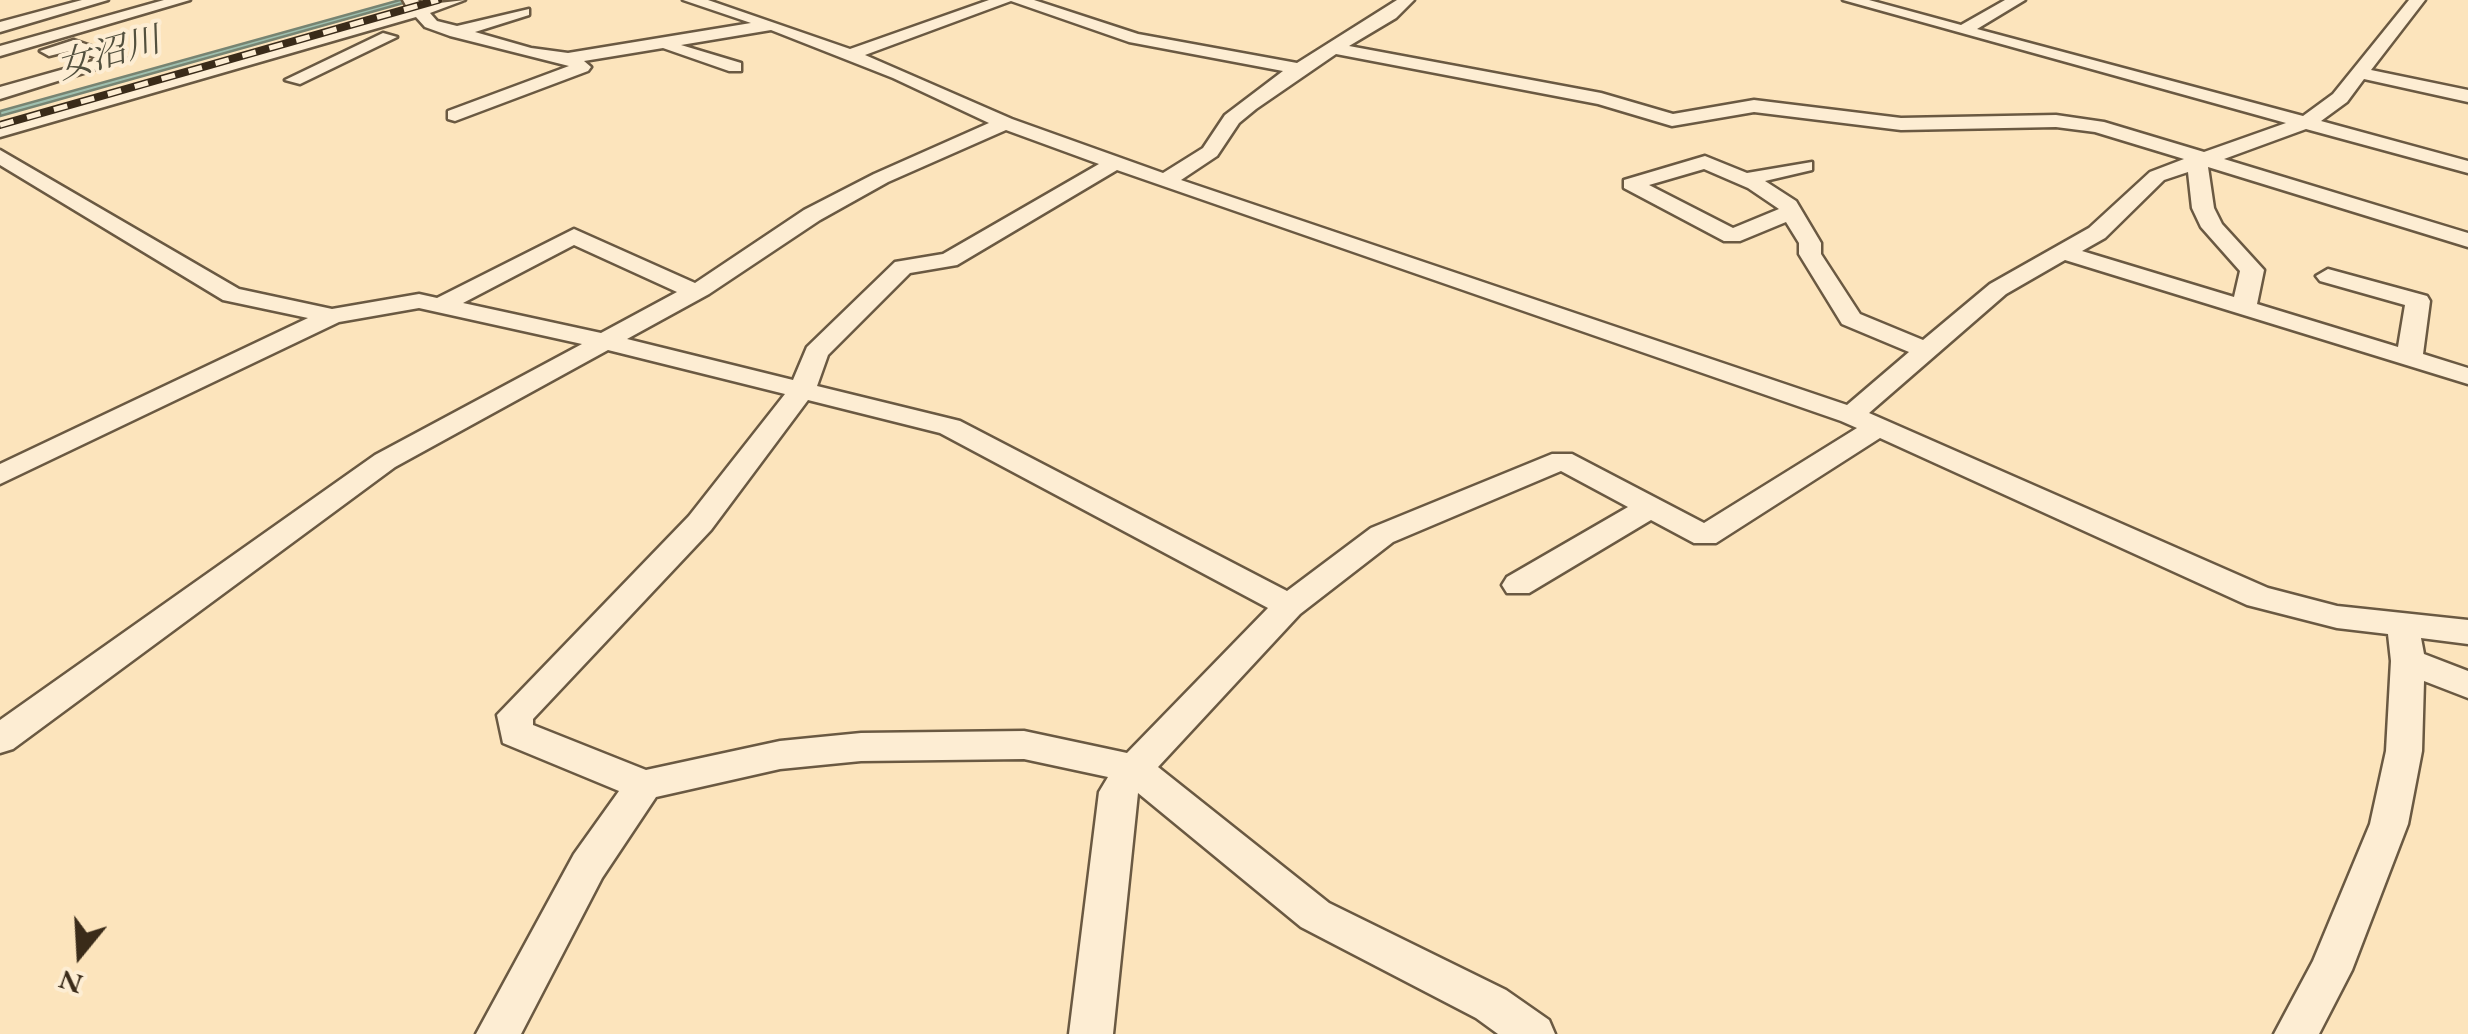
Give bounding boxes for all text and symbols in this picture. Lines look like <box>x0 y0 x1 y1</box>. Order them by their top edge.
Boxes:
water label: 女沼川 <box>53 20 165 90</box>
north arrow <box>30 904 130 1004</box>
text: N <box>54 962 87 1003</box>

